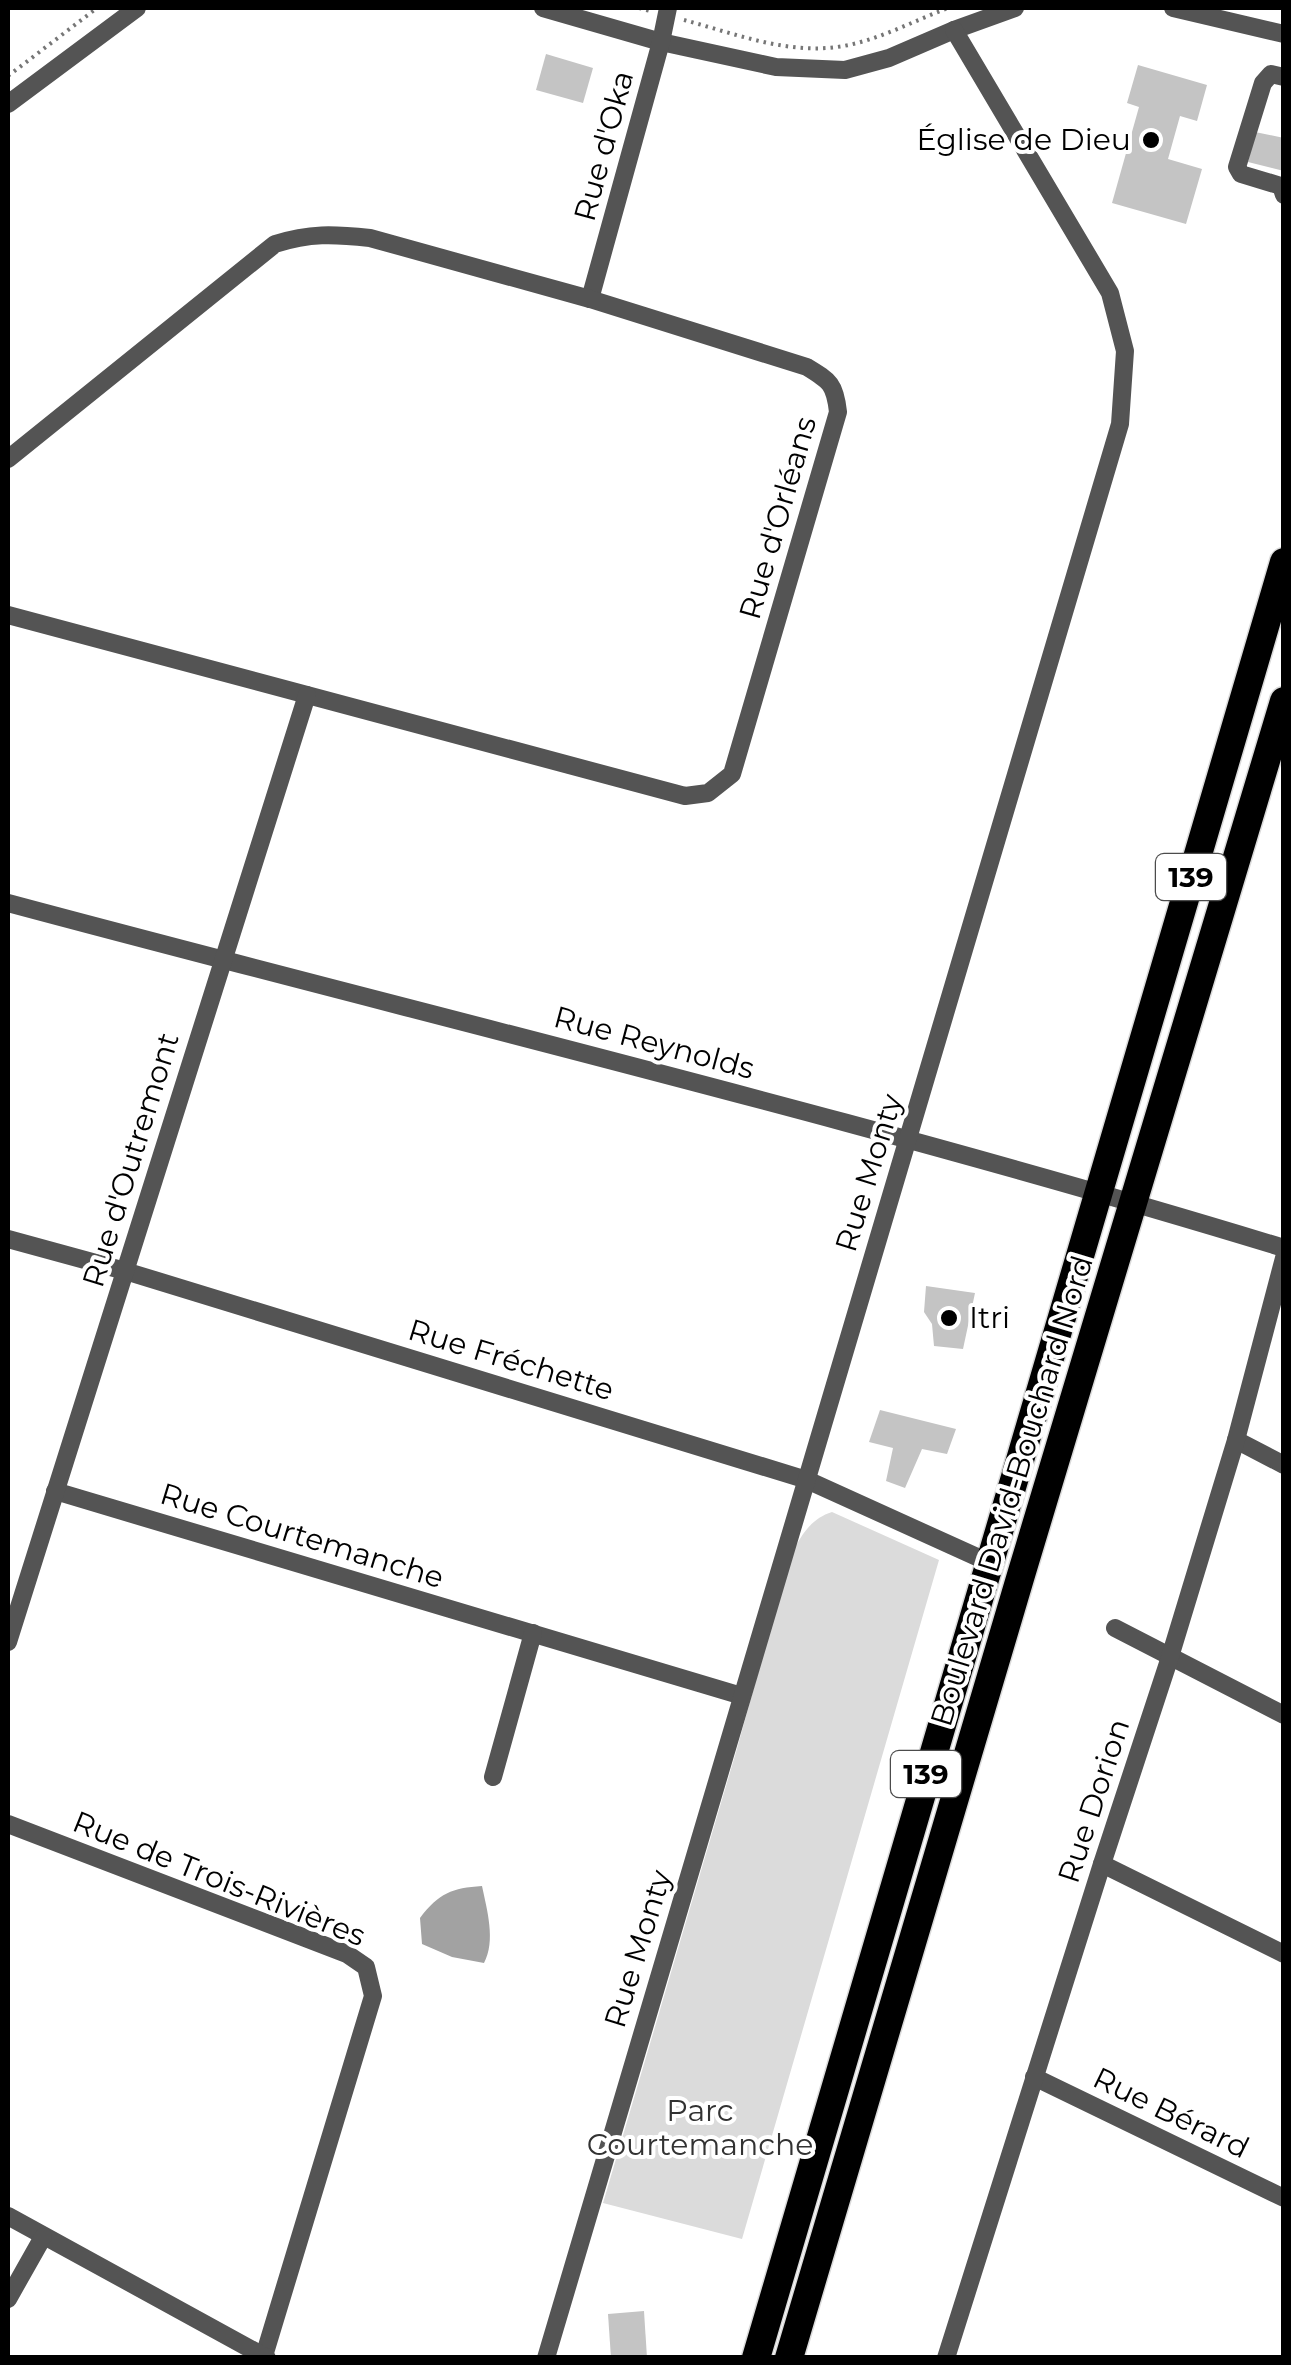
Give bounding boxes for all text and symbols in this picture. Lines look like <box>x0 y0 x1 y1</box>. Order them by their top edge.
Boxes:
street label: Rue d'Oka <box>566 67 641 225</box>
place label: Église de Dieu <box>916 121 1131 158</box>
marker: Église de Dieu <box>1140 129 1162 151</box>
street label: Rue d'Orléans <box>731 412 824 623</box>
road number: 139 <box>1156 854 1226 900</box>
street label: Rue Reynolds <box>550 998 758 1087</box>
street label: Rue d'Outremont <box>74 1028 187 1292</box>
street label: Rue Monty <box>827 1089 910 1256</box>
street label: Boulevard David-Bouchard Nord <box>922 1251 1101 1731</box>
place label: Itri <box>969 1299 1010 1336</box>
marker: Itri <box>938 1307 960 1329</box>
street label: Rue Fréchette <box>404 1311 618 1408</box>
street label: Rue Courtemanche <box>156 1475 448 1596</box>
street label: Rue Dorion <box>1050 1714 1137 1888</box>
road number: 139 <box>891 1751 961 1797</box>
street label: Rue de Trois-Rivières <box>68 1803 371 1954</box>
street label: Rue Monty <box>596 1865 679 2032</box>
street label: Rue Bérard <box>1087 2059 1255 2166</box>
park label: Parc Courtemanche <box>587 2092 813 2163</box>

